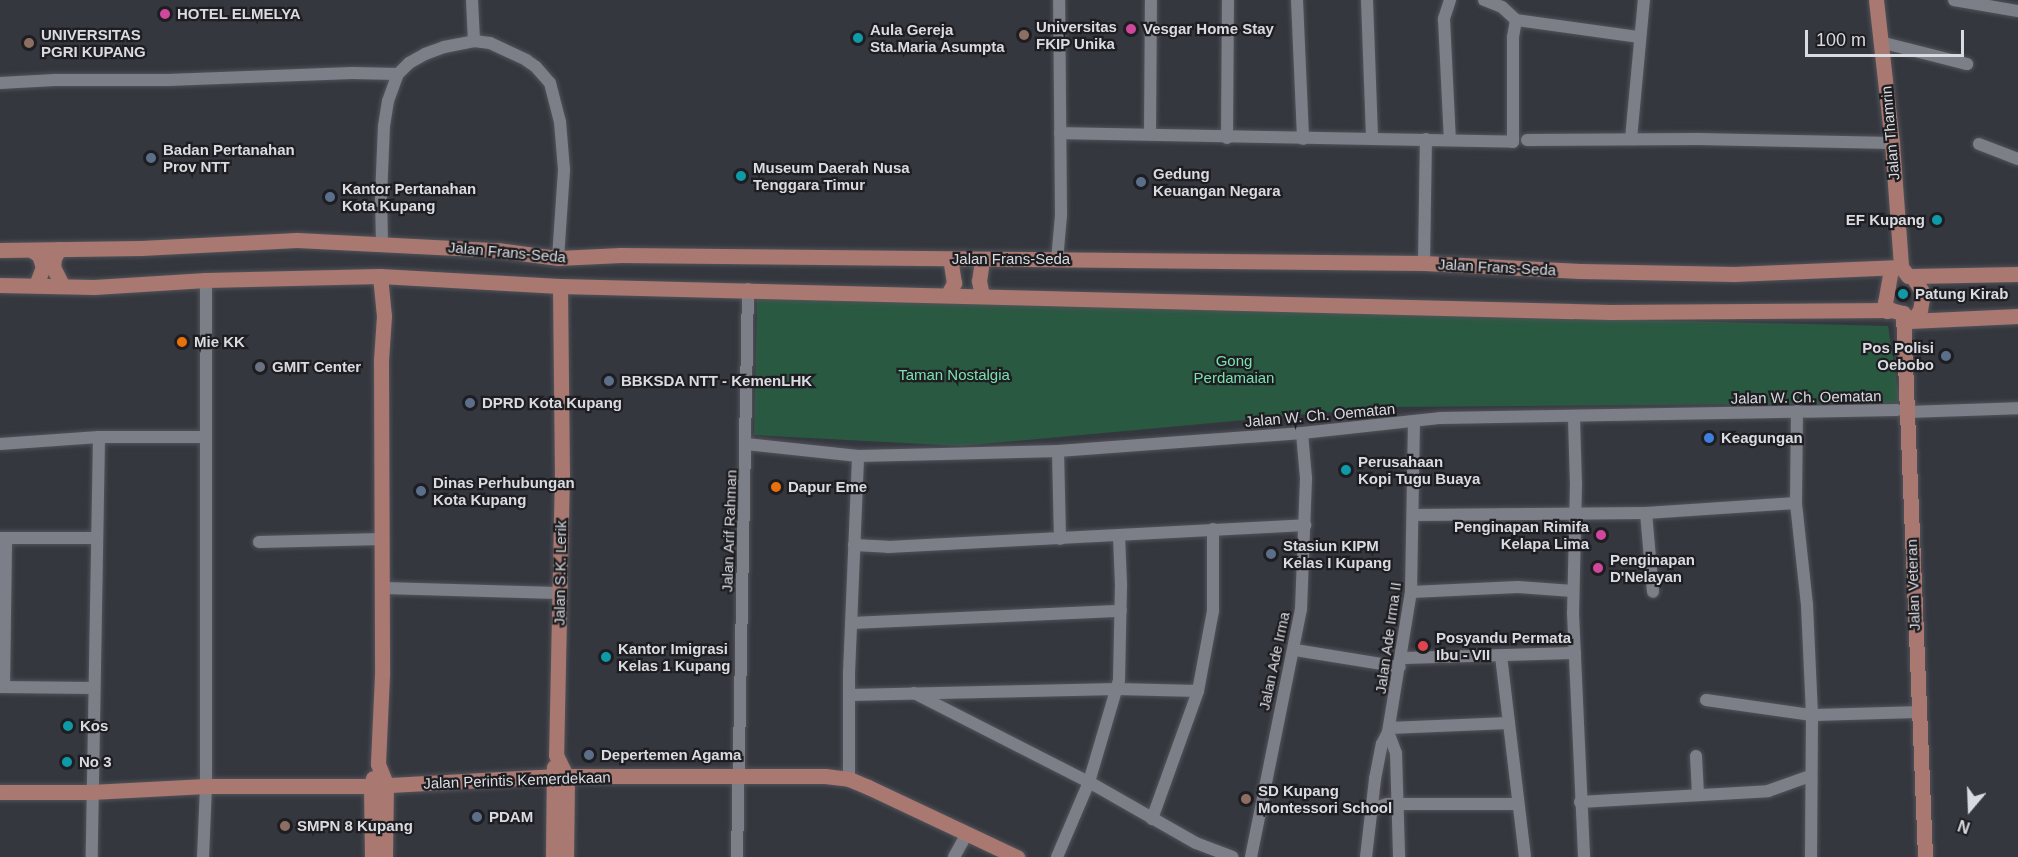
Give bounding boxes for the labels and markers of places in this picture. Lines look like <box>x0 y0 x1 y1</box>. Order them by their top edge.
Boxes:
place label: HOTEL ELMELYA <box>177 5 301 23</box>
marker: HOTEL ELMELYA <box>158 7 172 21</box>
place label: Universitas FKIP Unika <box>1036 17 1117 52</box>
place label: Aula Gereja Sta.Maria Asumpta <box>870 20 1005 55</box>
place label: Vesgar Home Stay <box>1143 20 1274 38</box>
marker: Vesgar Home Stay <box>1124 22 1138 36</box>
place label: UNIVERSITAS PGRI KUPANG <box>41 25 146 60</box>
marker: Universitas FKIP Unika <box>1017 28 1031 42</box>
marker: Aula Gereja Sta.Maria Asumpta <box>851 31 865 45</box>
marker: UNIVERSITAS PGRI KUPANG <box>22 36 36 50</box>
place label: Badan Pertanahan Prov NTT <box>163 140 295 175</box>
marker: Badan Pertanahan Prov NTT <box>144 151 158 165</box>
place label: Museum Daerah Nusa Tenggara Timur <box>753 158 910 193</box>
place label: Gedung Keuangan Negara <box>1153 164 1281 199</box>
marker: Museum Daerah Nusa Tenggara Timur <box>734 169 748 183</box>
marker: Gedung Keuangan Negara <box>1134 175 1148 189</box>
place label: Kantor Pertanahan Kota Kupang <box>342 179 476 214</box>
marker: Kantor Pertanahan Kota Kupang <box>323 190 337 204</box>
place label: EF Kupang <box>1846 211 1925 229</box>
marker: EF Kupang <box>1930 213 1944 227</box>
place label: Patung Kirab <box>1915 285 2008 303</box>
marker: Patung Kirab <box>1896 287 1910 301</box>
place label: Mie KK <box>194 333 245 351</box>
marker: Mie KK <box>175 335 189 349</box>
place label: Pos Polisi Oebobo <box>1862 338 1934 373</box>
marker: Pos Polisi Oebobo <box>1939 349 1953 363</box>
place label: GMIT Center <box>272 358 361 376</box>
marker: GMIT Center <box>253 360 267 374</box>
place label: BBKSDA NTT - KemenLHK <box>621 372 813 390</box>
marker: BBKSDA NTT - KemenLHK <box>602 374 616 388</box>
place label: DPRD Kota Kupang <box>482 394 622 412</box>
marker: DPRD Kota Kupang <box>463 396 477 410</box>
place label: Keagungan <box>1721 429 1803 447</box>
marker: Keagungan <box>1702 431 1716 445</box>
place label: Perusahaan Kopi Tugu Buaya <box>1358 452 1480 487</box>
marker: Perusahaan Kopi Tugu Buaya <box>1339 463 1353 477</box>
place label: Dinas Perhubungan Kota Kupang <box>433 473 575 508</box>
place label: Dapur Eme <box>788 478 867 496</box>
marker: Dapur Eme <box>769 480 783 494</box>
marker: Dinas Perhubungan Kota Kupang <box>414 484 428 498</box>
place label: Penginapan Rimifa Kelapa Lima <box>1454 517 1589 552</box>
marker: Penginapan Rimifa Kelapa Lima <box>1594 528 1608 542</box>
place label: Stasiun KIPM Kelas I Kupang <box>1283 536 1391 571</box>
marker: Stasiun KIPM Kelas I Kupang <box>1264 547 1278 561</box>
place label: Penginapan D'Nelayan <box>1610 550 1695 585</box>
marker: Penginapan D'Nelayan <box>1591 561 1605 575</box>
place label: Posyandu Permata Ibu - VII <box>1436 628 1571 663</box>
marker: Posyandu Permata Ibu - VII <box>1414 637 1432 655</box>
place label: Kantor Imigrasi Kelas 1 Kupang <box>618 639 731 674</box>
marker: Kantor Imigrasi Kelas 1 Kupang <box>599 650 613 664</box>
place label: Kos <box>80 717 108 735</box>
marker: Kos <box>61 719 75 733</box>
place label: Depertemen Agama <box>601 746 742 764</box>
marker: Depertemen Agama <box>582 748 596 762</box>
place label: No 3 <box>79 753 112 771</box>
marker: No 3 <box>60 755 74 769</box>
place label: SD Kupang Montessori School <box>1258 781 1392 816</box>
marker: SD Kupang Montessori School <box>1239 792 1253 806</box>
place label: PDAM <box>489 808 533 826</box>
marker: PDAM <box>470 810 484 824</box>
place label: SMPN 8 Kupang <box>297 817 413 835</box>
marker: SMPN 8 Kupang <box>278 819 292 833</box>

